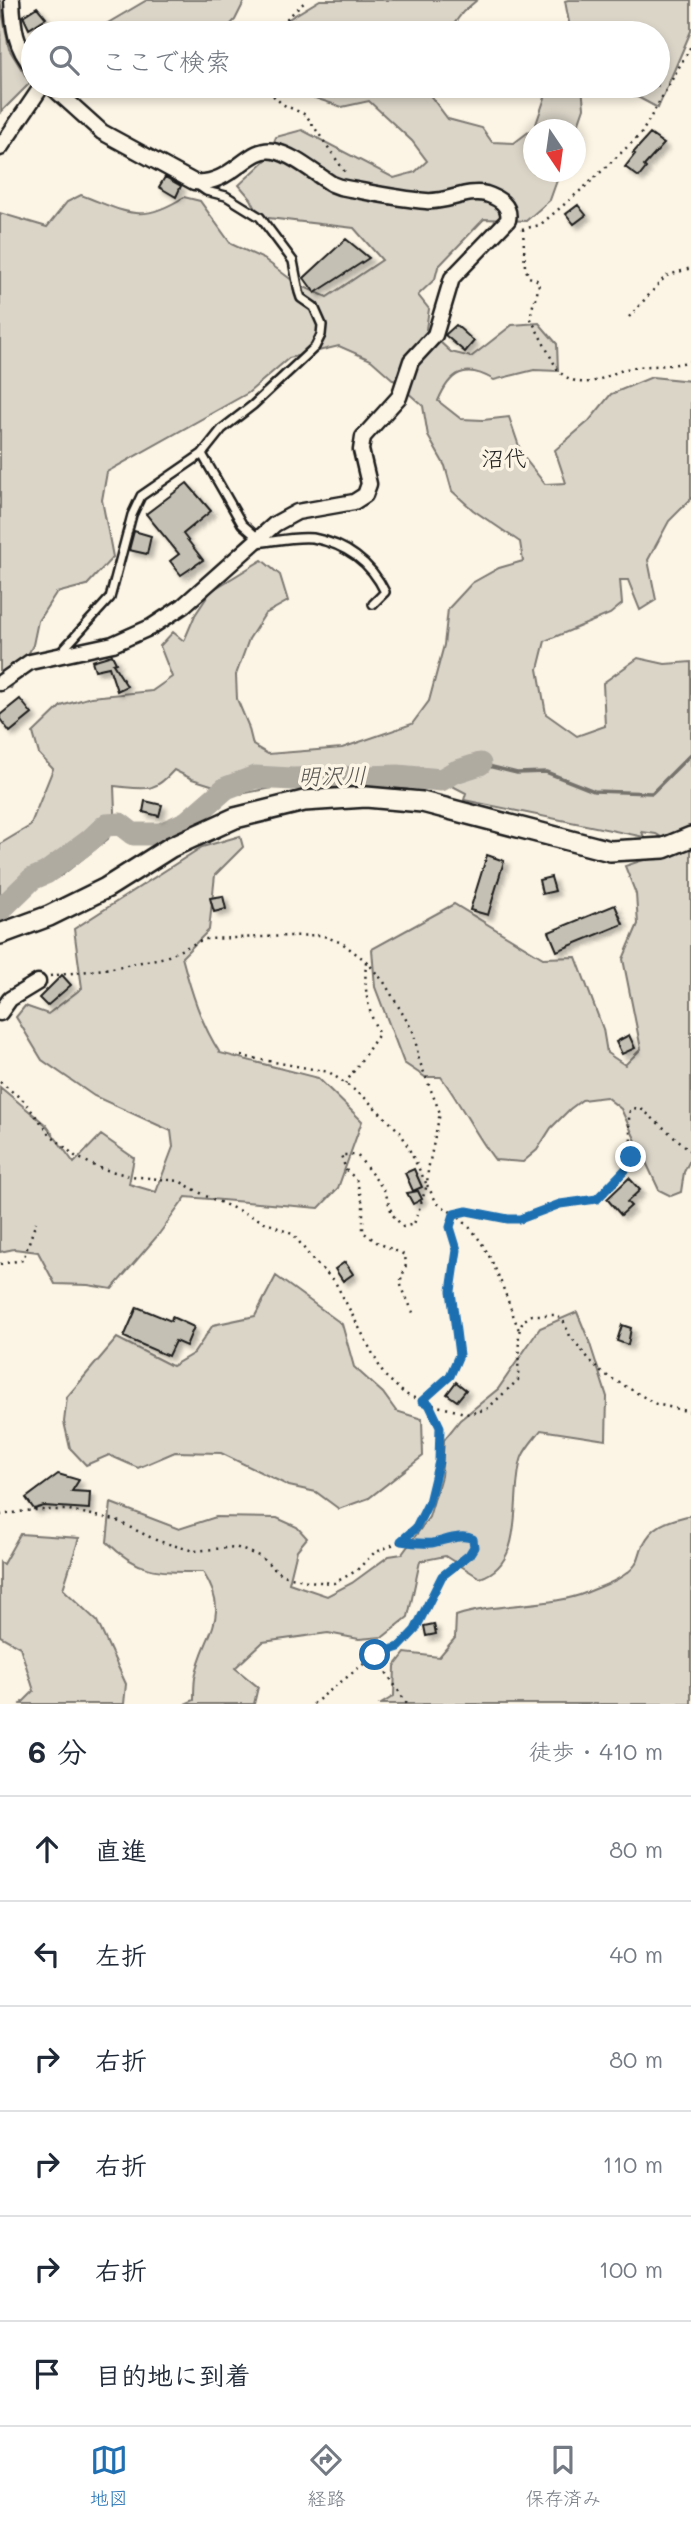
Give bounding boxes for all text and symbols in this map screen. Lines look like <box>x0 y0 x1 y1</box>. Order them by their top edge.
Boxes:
search box <box>21 21 670 98</box>
icon: search <box>45 41 83 79</box>
text: ここで検索 <box>101 44 231 78</box>
north arrow <box>523 119 586 182</box>
district label: 沼代 <box>481 443 527 473</box>
water label: 明沢川 <box>297 759 367 791</box>
route end <box>615 1141 646 1172</box>
route start <box>359 1639 390 1670</box>
text: 6 分 <box>28 1731 87 1771</box>
text: 徒歩 · 410 m <box>529 1736 663 1766</box>
icon: ahead <box>28 1830 66 1868</box>
text: 直進 <box>95 1833 147 1867</box>
text: 80 m <box>609 1834 663 1864</box>
icon: left <box>28 1935 66 1973</box>
text: 左折 <box>95 1938 147 1972</box>
text: 40 m <box>610 1939 663 1969</box>
icon: right <box>28 2040 66 2078</box>
text: 右折 <box>95 2043 147 2077</box>
text: 80 m <box>609 2044 663 2074</box>
icon: right <box>28 2145 66 2183</box>
text: 右折 <box>95 2148 147 2182</box>
text: 110 m <box>603 2149 663 2179</box>
icon: right <box>28 2250 66 2288</box>
text: 右折 <box>95 2253 147 2287</box>
text: 100 m <box>599 2254 663 2284</box>
icon: arrive <box>28 2355 66 2393</box>
text: 目的地に到着 <box>95 2358 251 2392</box>
tab: 地図 <box>90 2441 128 2510</box>
tab: 経路 <box>307 2441 345 2510</box>
tab: 保存済み <box>525 2441 601 2510</box>

